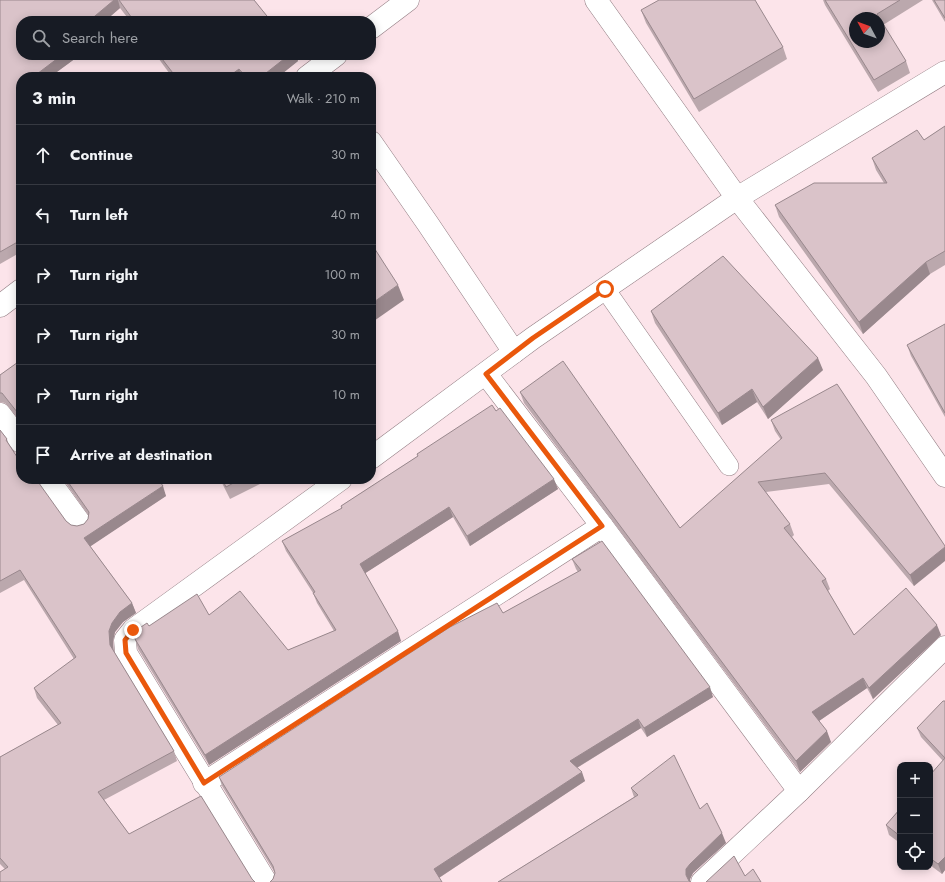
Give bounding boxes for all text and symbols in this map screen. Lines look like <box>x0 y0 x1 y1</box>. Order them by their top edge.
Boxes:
north arrow <box>849 12 885 48</box>
search box <box>16 16 376 60</box>
icon: search <box>30 27 52 49</box>
text: Search here <box>62 27 138 49</box>
text: 3 min <box>32 86 76 110</box>
text: Walk · 210 m <box>287 89 360 108</box>
icon: ahead <box>32 144 54 166</box>
text: Continue <box>70 144 133 166</box>
text: 30 m <box>331 145 360 164</box>
icon: left <box>32 204 54 226</box>
text: Turn left <box>70 204 128 226</box>
text: 40 m <box>331 205 360 224</box>
icon: right <box>32 264 54 286</box>
text: Turn right <box>70 264 138 286</box>
text: 100 m <box>325 265 360 284</box>
route start <box>596 280 614 298</box>
icon: right <box>32 324 54 346</box>
text: Turn right <box>70 324 138 346</box>
text: 30 m <box>331 325 360 344</box>
icon: right <box>32 384 54 406</box>
text: Turn right <box>70 384 138 406</box>
text: 10 m <box>332 385 360 404</box>
icon: arrive <box>32 444 54 466</box>
text: Arrive at destination <box>70 444 212 466</box>
route end <box>124 621 142 639</box>
map controls <box>897 762 933 870</box>
button: + <box>897 762 933 798</box>
button: − <box>897 798 933 834</box>
button: locate <box>897 834 933 870</box>

